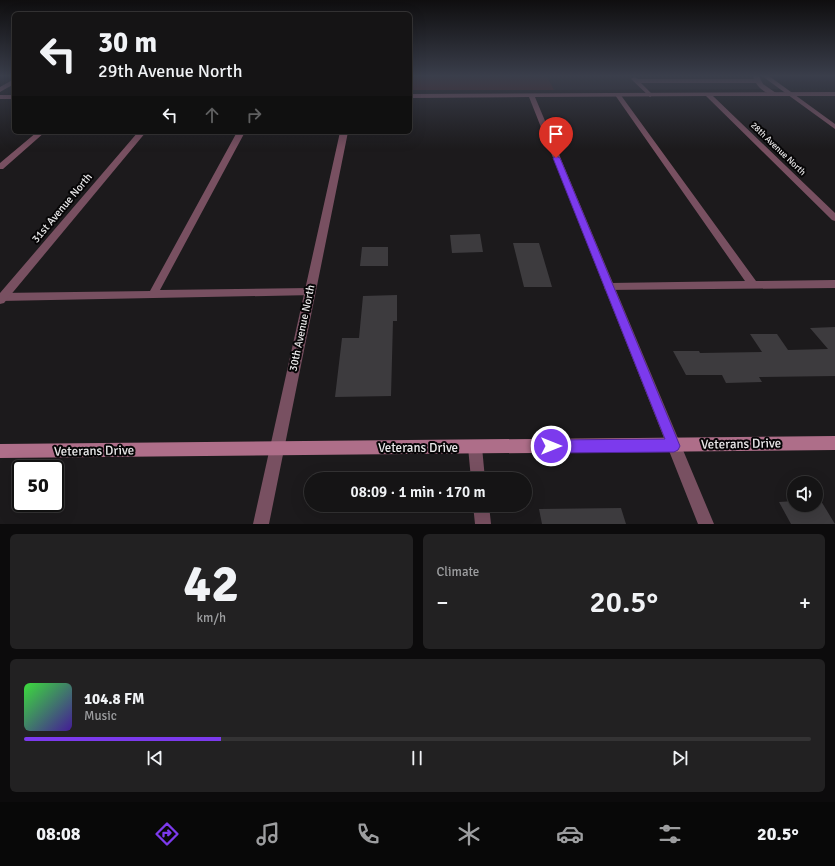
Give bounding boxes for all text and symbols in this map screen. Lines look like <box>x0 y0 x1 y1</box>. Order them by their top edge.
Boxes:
text: 30 m <box>98 26 157 60</box>
icon: left <box>32 28 84 80</box>
text: 29th Avenue North <box>98 60 242 82</box>
icon: left <box>159 104 181 126</box>
icon: ahead <box>201 104 223 126</box>
icon: right <box>243 104 265 126</box>
pin <box>539 117 573 158</box>
street label: 28th Avenue North <box>748 120 808 178</box>
icon: arrive <box>545 123 567 145</box>
street label: 31st Avenue North <box>29 170 95 246</box>
street label: 30th Avenue North <box>286 283 318 373</box>
position arrow <box>530 425 572 467</box>
street label: Veterans Drive <box>701 435 781 453</box>
street label: Veterans Drive <box>378 440 458 456</box>
street label: Veterans Drive <box>54 442 134 460</box>
speed limit sign: 50 <box>12 460 64 512</box>
map controls <box>787 476 823 512</box>
button: sound <box>787 476 823 512</box>
text: 08:09 · 1 min · 170 m <box>351 483 485 501</box>
text: 42 <box>183 552 239 616</box>
text: Climate <box>437 564 479 580</box>
text: 20.5° <box>590 584 658 621</box>
text: − <box>437 589 448 616</box>
text: + <box>799 589 811 616</box>
text: km/h <box>197 610 226 626</box>
text: 104.8 FM <box>84 690 145 708</box>
text: Music <box>84 708 117 724</box>
icon: previous <box>144 747 166 769</box>
icon: pause <box>406 747 428 769</box>
icon: next <box>669 747 691 769</box>
icon: directions <box>153 820 181 848</box>
icon: music <box>254 820 282 848</box>
icon: phone <box>354 820 382 848</box>
icon: climate <box>455 820 483 848</box>
icon: car <box>556 820 584 848</box>
icon: filters <box>656 820 684 848</box>
text: 08:08 <box>36 823 81 845</box>
text: 20.5° <box>757 823 799 845</box>

